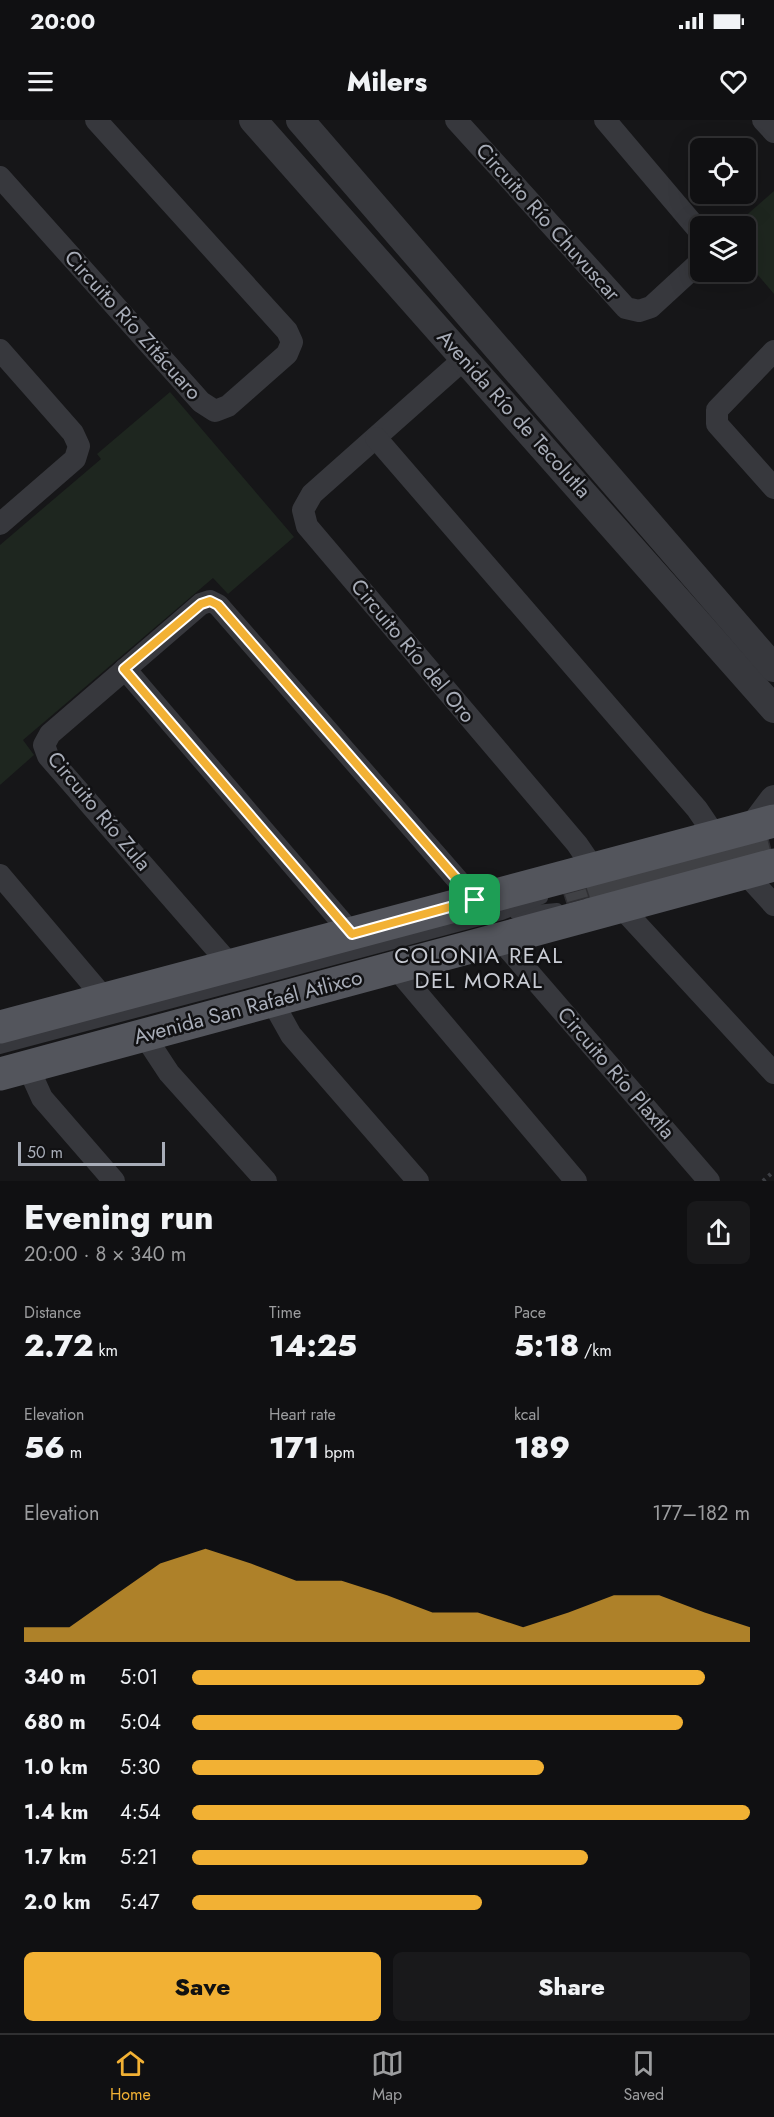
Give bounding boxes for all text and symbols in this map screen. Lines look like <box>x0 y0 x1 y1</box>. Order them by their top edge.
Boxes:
text: 20:00 <box>30 5 95 37</box>
text: Milers <box>347 62 427 101</box>
icon: menu <box>24 65 57 98</box>
icon: heart <box>717 65 750 98</box>
street label: Circuito Río Chuvuscar <box>469 136 628 308</box>
map controls <box>690 138 756 282</box>
button: locate <box>690 138 756 204</box>
button: layers <box>690 216 756 282</box>
street label: Circuito Río Zitácuaro <box>57 243 209 407</box>
street label: Avenida Río de Tecolutla <box>430 323 598 505</box>
street label: Circuito Río del Oro <box>344 572 482 730</box>
street label: Circuito Río Zula <box>40 745 158 877</box>
pin <box>449 874 500 925</box>
icon: arrive <box>458 883 491 916</box>
district label: COLONIA REAL DEL MORAL <box>394 939 564 996</box>
street label: Avenida San Rafaél Atlixco <box>130 962 366 1052</box>
street label: Circuito Río Plaxtla <box>550 1000 682 1146</box>
scale bar <box>18 1139 165 1166</box>
text: 50 m <box>27 1141 63 1164</box>
text: Evening run <box>24 1194 214 1241</box>
button: share <box>687 1201 750 1264</box>
text: 20:00 · 8 × 340 m <box>24 1240 186 1269</box>
text: Distance <box>24 1301 81 1324</box>
text: Time <box>269 1301 301 1324</box>
text: Pace <box>514 1301 546 1324</box>
text: 2.72 <box>24 1324 94 1367</box>
text: 14:25 <box>269 1324 357 1367</box>
text: 5:18 <box>514 1324 579 1367</box>
text: km <box>94 1339 118 1362</box>
text: /km <box>579 1339 612 1362</box>
text: Elevation <box>24 1403 84 1426</box>
text: Heart rate <box>269 1403 336 1426</box>
text: kcal <box>514 1403 540 1426</box>
text: 56 <box>24 1426 65 1469</box>
text: 171 <box>269 1426 319 1469</box>
text: 189 <box>514 1426 570 1469</box>
text: m <box>65 1441 82 1464</box>
text: bpm <box>319 1441 355 1464</box>
text: Elevation <box>24 1499 99 1528</box>
text: 177–182 m <box>652 1499 750 1528</box>
text: 340 m <box>24 1663 86 1692</box>
text: 5:01 <box>120 1663 158 1692</box>
text: 680 m <box>24 1708 86 1737</box>
text: 5:04 <box>120 1708 161 1737</box>
text: 1.0 km <box>24 1753 88 1782</box>
text: 5:30 <box>120 1753 160 1782</box>
text: 1.4 km <box>24 1798 89 1827</box>
text: 4:54 <box>120 1798 161 1827</box>
text: 1.7 km <box>24 1843 87 1872</box>
text: 5:21 <box>120 1843 158 1872</box>
text: 2.0 km <box>24 1888 91 1917</box>
text: 5:47 <box>120 1888 159 1917</box>
button: Save <box>24 1952 381 2021</box>
button: Share <box>393 1952 750 2021</box>
tab: Home <box>110 2047 151 2106</box>
tab: Map <box>371 2047 404 2106</box>
tab: Saved <box>624 2047 664 2106</box>

